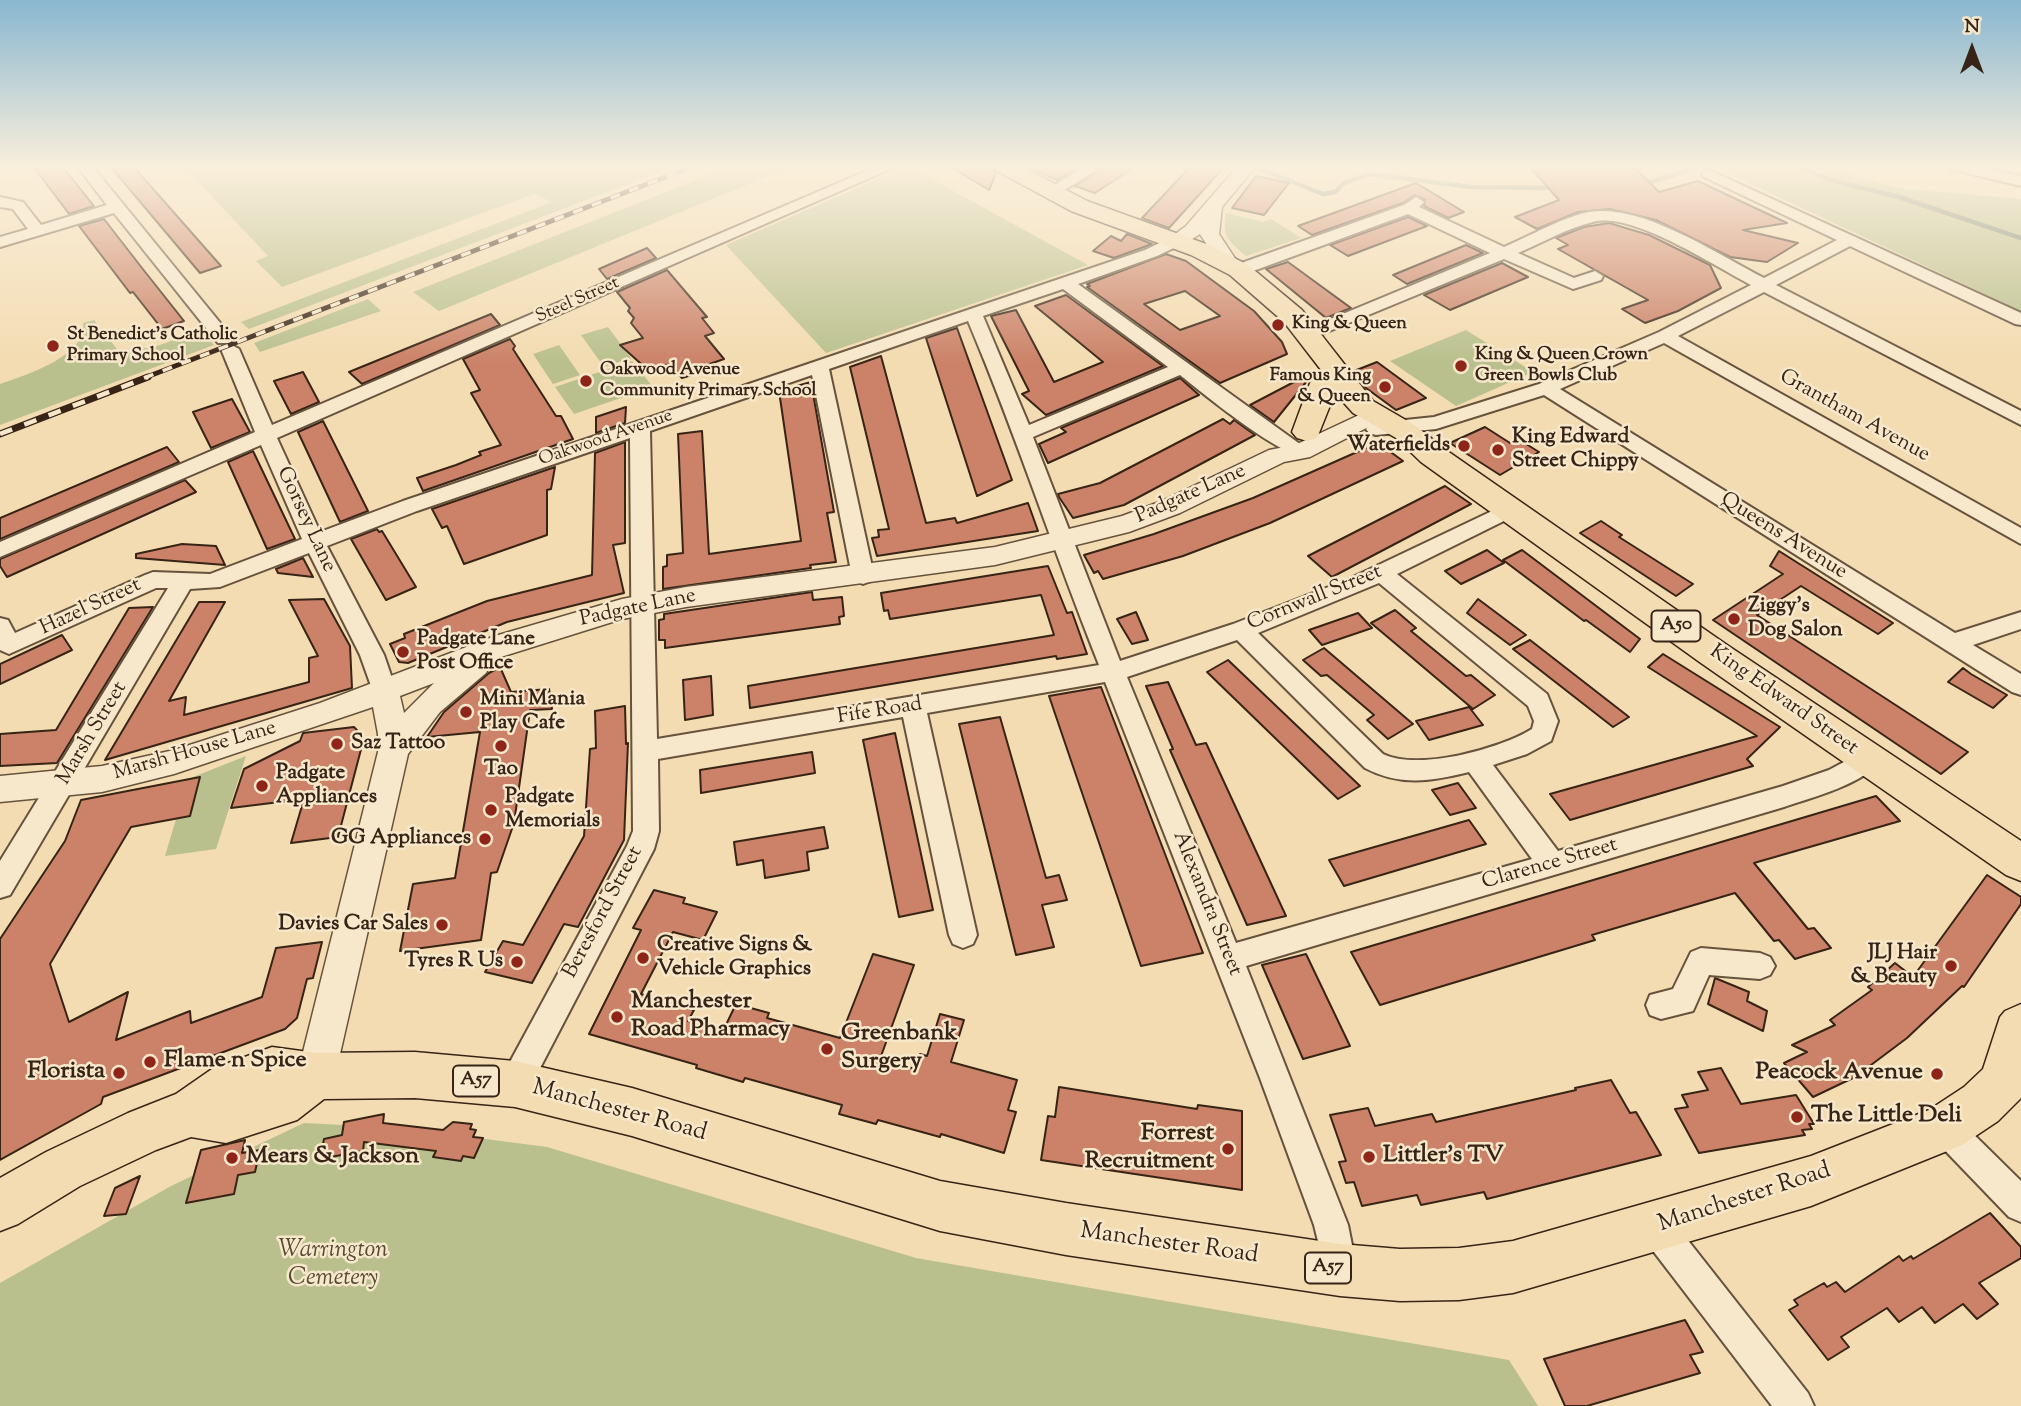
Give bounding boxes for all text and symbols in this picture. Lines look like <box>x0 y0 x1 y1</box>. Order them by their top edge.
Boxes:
north arrow <box>1937 14 2007 84</box>
text: N <box>1964 14 1980 41</box>
street label: Steel Street <box>533 273 623 329</box>
place label: King & Queen <box>1292 314 1407 336</box>
marker: King & Queen <box>1270 317 1286 333</box>
place label: St Benedict's Catholic Primary School <box>67 325 238 368</box>
marker: St Benedict's Catholic Primary School <box>45 338 61 354</box>
place label: King & Queen Crown Green Bowls Club <box>1475 345 1648 388</box>
marker: King & Queen Crown Green Bowls Club <box>1453 358 1469 374</box>
place label: Oakwood Avenue Community Primary School <box>600 360 816 402</box>
street label: Grantham Avenue <box>1774 365 1934 469</box>
place label: Famous King & Queen <box>1270 366 1371 408</box>
marker: Oakwood Avenue Community Primary School <box>578 373 594 389</box>
marker: Famous King & Queen <box>1377 379 1393 395</box>
street label: Oakwood Avenue <box>536 406 676 472</box>
place label: King Edward Street Chippy <box>1512 425 1639 475</box>
place label: Waterfields <box>1347 433 1450 459</box>
marker: Waterfields <box>1456 438 1472 454</box>
marker: King Edward Street Chippy <box>1490 442 1506 458</box>
street label: Padgate Lane <box>1132 459 1250 531</box>
street label: Gorsey Lane <box>270 463 340 577</box>
street label: Queens Avenue <box>1715 488 1851 586</box>
street label: Cornwall Street <box>1244 560 1386 638</box>
street label: Hazel Street <box>37 574 145 642</box>
street label: Padgate Lane <box>578 584 698 634</box>
place label: Ziggy's Dog Salon <box>1748 594 1843 644</box>
road number: A50 <box>1652 610 1700 642</box>
marker: Ziggy's Dog Salon <box>1726 611 1742 627</box>
place label: Padgate Lane Post Office <box>417 627 535 677</box>
street label: King Edward Street <box>1704 640 1862 762</box>
marker: Padgate Lane Post Office <box>395 644 411 660</box>
street label: Marsh Street <box>52 678 134 790</box>
place label: Mini Mania Play Cafe <box>480 687 585 737</box>
street label: Fife Road <box>836 693 924 731</box>
marker: Mini Mania Play Cafe <box>458 704 474 720</box>
street label: Marsh House Lane <box>110 717 280 787</box>
place label: Saz Tattoo <box>351 731 445 757</box>
marker: Saz Tattoo <box>329 736 345 752</box>
marker: Tao <box>493 738 509 754</box>
place label: Tao <box>484 757 518 783</box>
place label: Padgate Appliances <box>276 761 377 811</box>
marker: Padgate Appliances <box>254 778 270 794</box>
place label: Padgate Memorials <box>505 785 600 835</box>
marker: Padgate Memorials <box>483 802 499 818</box>
place label: GG Appliances <box>331 826 471 852</box>
street label: Alexandra Street <box>1166 828 1246 980</box>
marker: GG Appliances <box>477 831 493 847</box>
street label: Clarence Street <box>1479 834 1621 896</box>
street label: Beresford Street <box>559 843 649 983</box>
place label: Davies Car Sales <box>278 912 428 938</box>
marker: Davies Car Sales <box>434 917 450 933</box>
place label: Creative Signs & Vehicle Graphics <box>657 933 812 983</box>
place label: JLJ Hair & Beauty <box>1851 941 1937 991</box>
place label: Tyres R Us <box>404 949 503 975</box>
marker: Creative Signs & Vehicle Graphics <box>635 950 651 966</box>
marker: Tyres R Us <box>509 954 525 970</box>
marker: JLJ Hair & Beauty <box>1943 958 1959 974</box>
place label: Manchester Road Pharmacy <box>631 989 790 1045</box>
marker: Manchester Road Pharmacy <box>609 1009 625 1025</box>
place label: Greenbank Surgery <box>841 1021 957 1077</box>
marker: Greenbank Surgery <box>819 1041 835 1057</box>
place label: Flame n Spice <box>164 1048 307 1076</box>
marker: Flame n Spice <box>142 1054 158 1070</box>
place label: Florista <box>28 1059 105 1087</box>
place label: Peacock Avenue <box>1756 1060 1923 1088</box>
marker: Florista <box>111 1065 127 1081</box>
road number: A57 <box>453 1065 499 1096</box>
marker: Peacock Avenue <box>1929 1066 1945 1082</box>
street label: Manchester Road <box>528 1075 710 1149</box>
place label: The Little Deli <box>1811 1103 1962 1131</box>
marker: The Little Deli <box>1789 1109 1805 1125</box>
place label: Forrest Recruitment <box>1085 1121 1214 1177</box>
marker: Forrest Recruitment <box>1220 1141 1236 1157</box>
place label: Littler's TV <box>1383 1143 1504 1171</box>
place label: Mears & Jackson <box>246 1144 419 1172</box>
marker: Littler's TV <box>1361 1149 1377 1165</box>
marker: Mears & Jackson <box>224 1150 240 1166</box>
street label: Manchester Road <box>1655 1158 1835 1240</box>
street label: Manchester Road <box>1078 1218 1260 1272</box>
park label: Warrington Cemetery <box>278 1238 388 1294</box>
road number: A57 <box>1305 1252 1351 1284</box>

